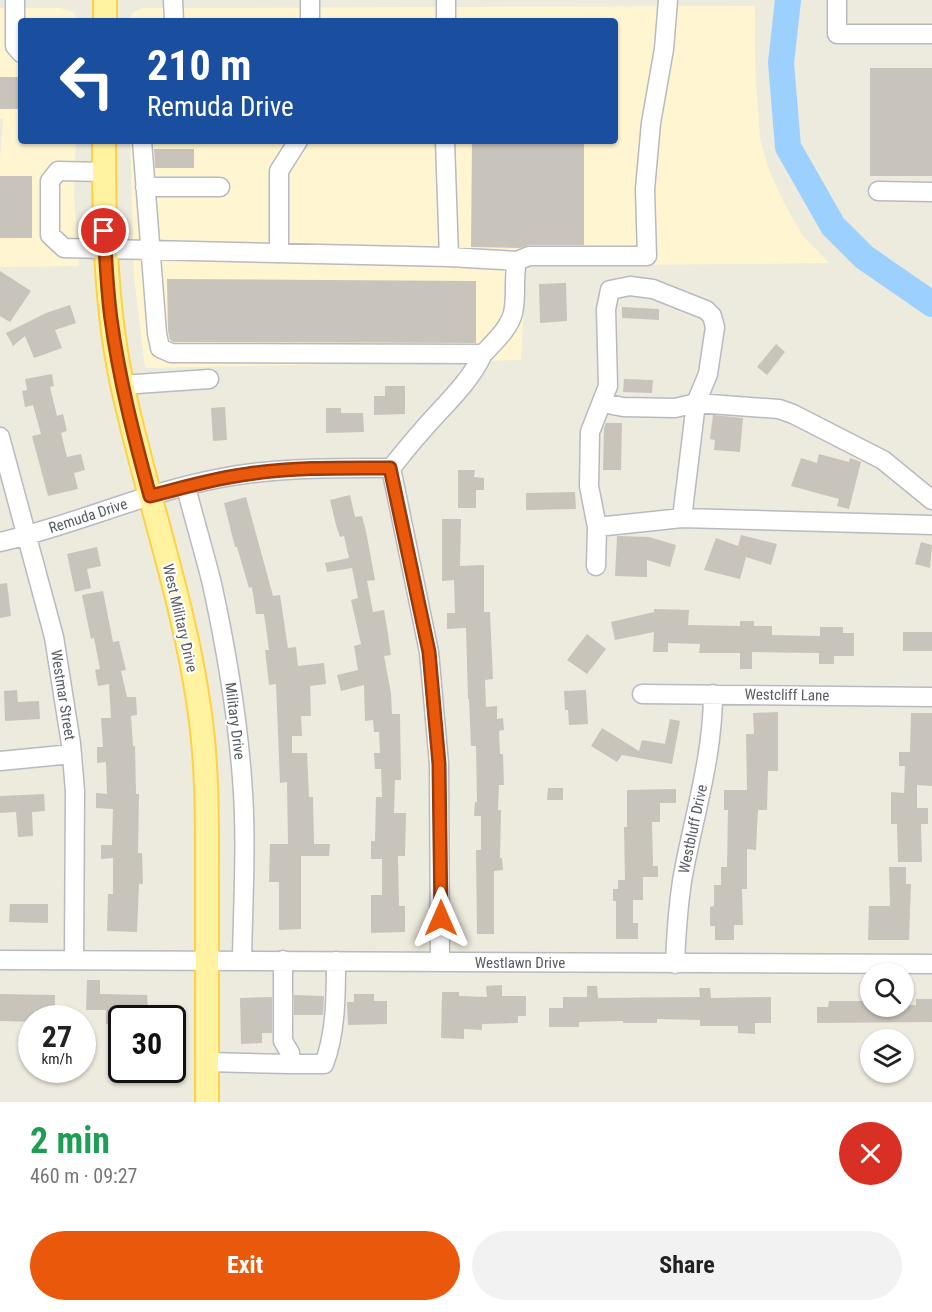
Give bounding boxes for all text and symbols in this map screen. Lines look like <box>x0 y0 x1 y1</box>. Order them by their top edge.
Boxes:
text: 210 m <box>147 41 252 90</box>
icon: left <box>48 42 126 120</box>
text: Remuda Drive <box>147 91 294 123</box>
pin <box>78 205 129 256</box>
icon: arrive <box>87 214 120 247</box>
street label: Remuda Drive <box>46 495 130 537</box>
street label: West Military Drive <box>159 562 201 674</box>
street label: Westmar Street <box>47 649 79 741</box>
street label: Military Drive <box>221 681 249 761</box>
street label: Westcliff Lane <box>744 685 830 705</box>
street label: Westbluff Drive <box>675 783 711 875</box>
position arrow <box>409 886 473 950</box>
street label: Westlawn Drive <box>475 954 565 972</box>
map controls <box>860 963 914 1083</box>
button: search <box>860 963 914 1017</box>
speed limit sign: 30 <box>108 1005 186 1083</box>
text: 27 <box>42 1019 72 1054</box>
button: layers <box>860 1029 914 1083</box>
text: km/h <box>42 1050 72 1068</box>
text: 2 min <box>30 1120 110 1162</box>
button: close <box>839 1122 902 1185</box>
text: 460 m · 09:27 <box>30 1164 137 1188</box>
button: Exit <box>30 1231 460 1300</box>
button: Share <box>472 1231 902 1300</box>

